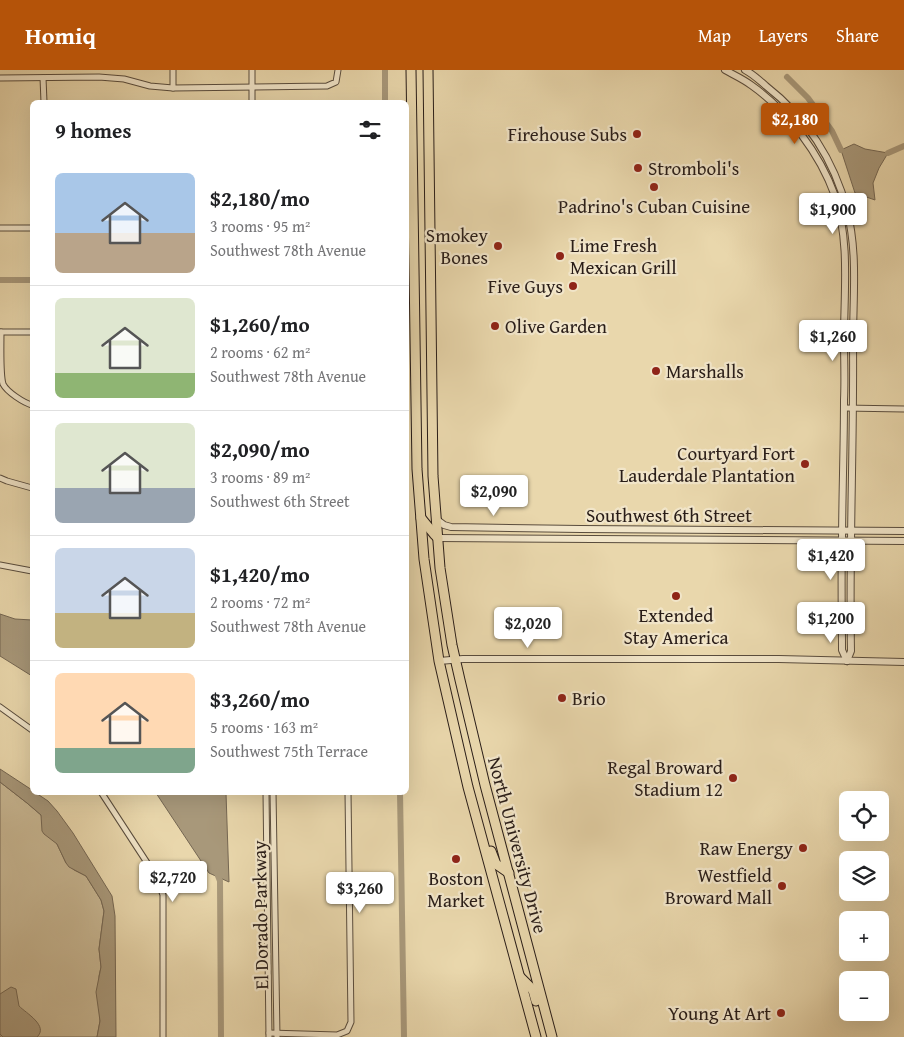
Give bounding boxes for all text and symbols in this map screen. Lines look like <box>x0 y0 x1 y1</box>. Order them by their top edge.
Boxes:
text: Homiq <box>25 18 96 53</box>
text: Map <box>698 22 731 49</box>
text: Layers <box>759 22 808 49</box>
text: Share <box>836 22 879 49</box>
pin: $2,180 <box>754 102 836 145</box>
text: $2,180 <box>772 107 818 131</box>
text: 9 homes <box>55 115 131 146</box>
icon: filters <box>356 116 384 144</box>
place label: Firehouse Subs <box>508 120 627 148</box>
marker: Firehouse Subs <box>631 128 643 140</box>
place label: Stromboli's <box>648 154 739 182</box>
marker: Stromboli's <box>632 162 644 174</box>
marker: Padrino's Cuban Cuisine <box>648 181 660 193</box>
text: $2,180/mo <box>210 183 310 214</box>
place label: Padrino's Cuban Cuisine <box>558 192 750 220</box>
pin: $1,900 <box>792 192 874 235</box>
icon: home <box>95 193 155 253</box>
text: $1,900 <box>810 197 856 221</box>
text: 3 rooms · 95 m² <box>210 214 310 238</box>
place label: Smokey Bones <box>426 221 489 271</box>
place label: Lime Fresh Mexican Grill <box>570 231 677 281</box>
text: Southwest 78th Avenue <box>210 238 366 262</box>
marker: Smokey Bones <box>492 240 504 252</box>
marker: Lime Fresh Mexican Grill <box>554 250 566 262</box>
place label: Five Guys <box>488 272 563 300</box>
marker: Five Guys <box>567 280 579 292</box>
text: $1,260/mo <box>210 309 310 340</box>
place label: Olive Garden <box>505 312 607 340</box>
icon: home <box>95 318 155 378</box>
marker: Olive Garden <box>489 320 501 332</box>
pin: $1,260 <box>792 320 874 362</box>
text: $1,260 <box>810 324 856 348</box>
text: 2 rooms · 62 m² <box>210 340 310 364</box>
place label: Marshalls <box>666 357 744 385</box>
text: Southwest 78th Avenue <box>210 364 366 388</box>
marker: Marshalls <box>650 365 662 377</box>
text: $2,090/mo <box>210 434 310 465</box>
place label: Courtyard Fort Lauderdale Plantation <box>619 439 795 489</box>
icon: home <box>95 443 155 503</box>
marker: Courtyard Fort Lauderdale Plantation <box>799 458 811 470</box>
text: 3 rooms · 89 m² <box>210 465 310 489</box>
pin: $2,090 <box>453 474 535 517</box>
text: $2,090 <box>471 479 517 503</box>
text: Southwest 6th Street <box>210 489 350 513</box>
street label: Southwest 6th Street <box>586 501 752 529</box>
pin: $1,420 <box>790 538 872 581</box>
text: $1,420 <box>808 543 854 567</box>
text: $1,420/mo <box>210 559 310 590</box>
icon: home <box>95 568 155 628</box>
text: 2 rooms · 72 m² <box>210 590 310 614</box>
marker: Extended Stay America <box>670 590 682 602</box>
place label: Extended Stay America <box>623 601 729 651</box>
pin: $1,200 <box>790 602 872 644</box>
pin: $2,020 <box>487 606 569 649</box>
text: $1,200 <box>808 606 854 630</box>
text: $2,020 <box>505 611 551 635</box>
text: Southwest 78th Avenue <box>210 614 366 638</box>
text: $3,260/mo <box>210 684 310 715</box>
place label: Brio <box>572 684 606 712</box>
marker: Brio <box>556 692 568 704</box>
icon: home <box>95 693 155 753</box>
text: 5 rooms · 163 m² <box>210 715 318 739</box>
text: Southwest 75th Terrace <box>210 739 368 763</box>
place label: Regal Broward Stadium 12 <box>608 753 724 803</box>
street label: North University Drive <box>481 754 555 936</box>
marker: Regal Broward Stadium 12 <box>727 772 739 784</box>
map controls <box>839 791 889 1021</box>
button: locate <box>839 791 889 841</box>
place label: Raw Energy <box>700 834 794 862</box>
street label: El Dorado Parkway <box>245 840 275 990</box>
marker: Raw Energy <box>797 842 809 854</box>
button: layers <box>839 851 889 901</box>
marker: Boston Market <box>450 853 462 865</box>
pin: $2,720 <box>132 860 214 903</box>
place label: Westfield Broward Mall <box>665 861 773 911</box>
place label: Boston Market <box>427 864 485 914</box>
text: $2,720 <box>150 865 196 889</box>
pin: $3,260 <box>319 872 401 914</box>
text: $3,260 <box>337 876 383 900</box>
marker: Westfield Broward Mall <box>776 880 788 892</box>
button: + <box>839 911 889 961</box>
button: − <box>839 971 889 1021</box>
place label: Young At Art <box>668 999 771 1027</box>
marker: Young At Art <box>775 1007 787 1019</box>

